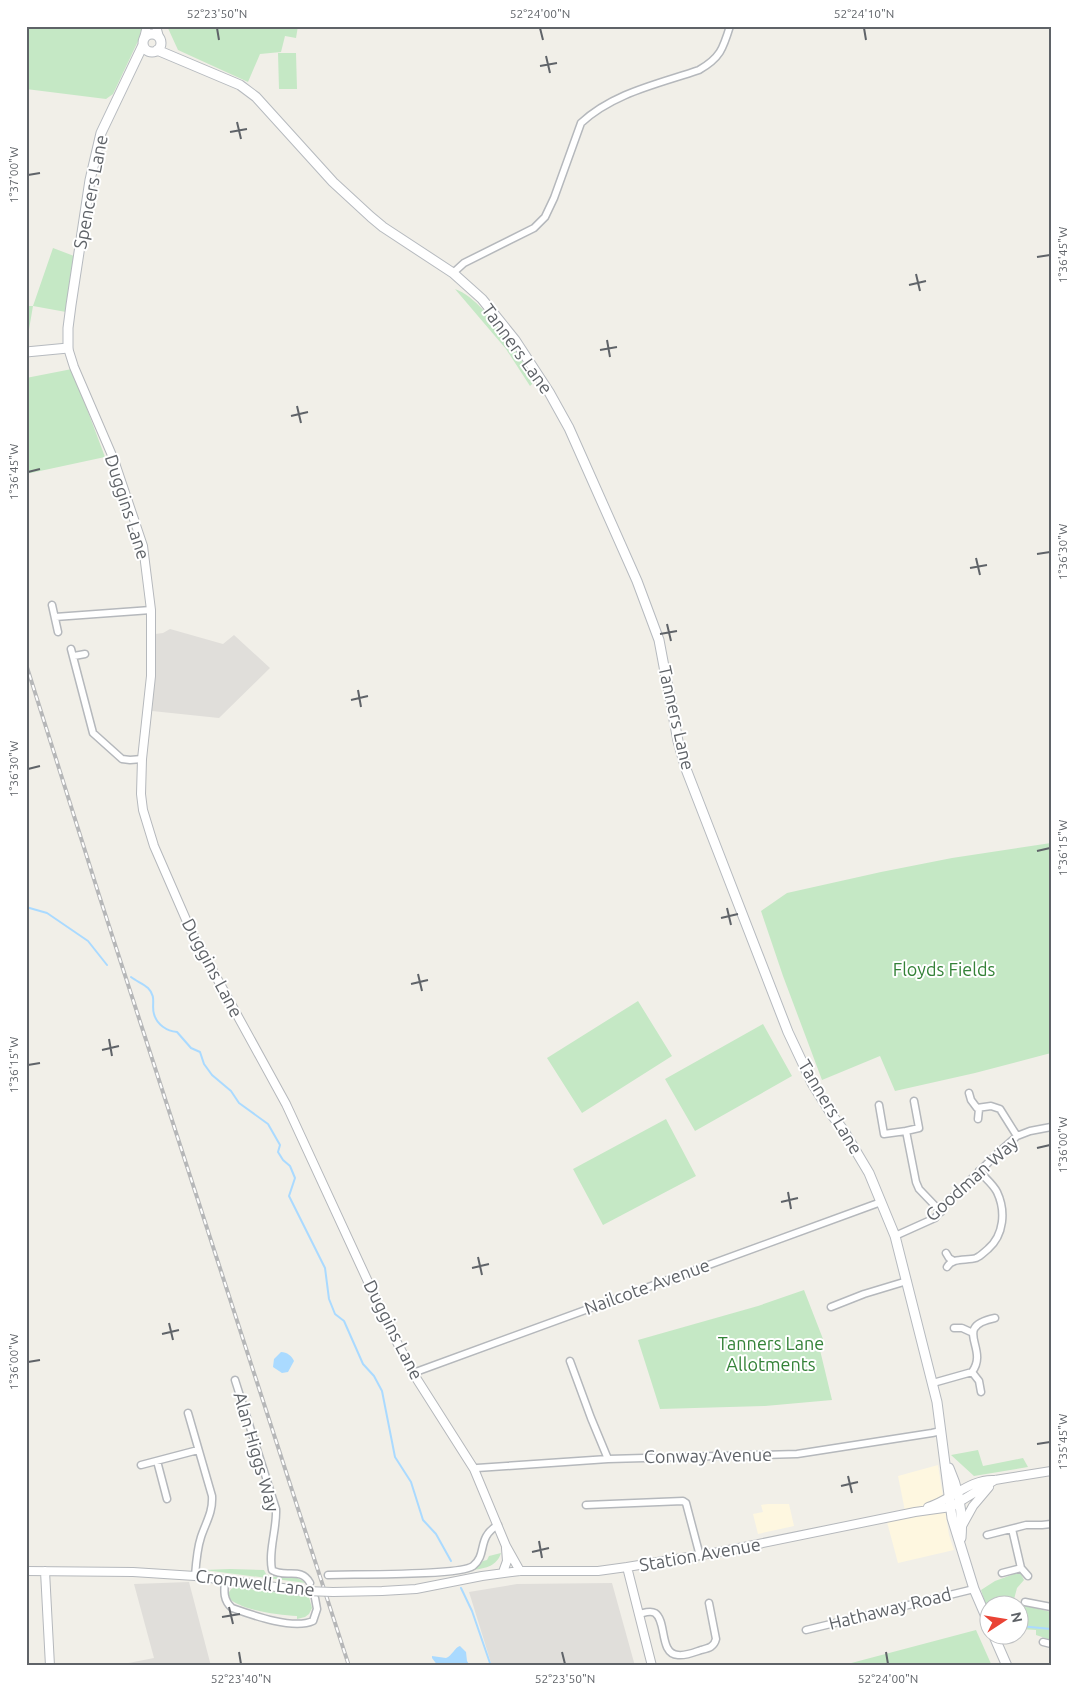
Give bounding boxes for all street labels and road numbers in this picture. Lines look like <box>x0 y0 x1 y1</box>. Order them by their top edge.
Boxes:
street label: Spencers Lane <box>69 133 111 251</box>
street label: Tanners Lane <box>478 299 557 397</box>
street label: Duggins Lane <box>102 452 154 562</box>
street label: Tanners Lane <box>655 664 699 772</box>
street label: Duggins Lane <box>178 915 247 1020</box>
street label: Tanners Lane <box>795 1056 867 1157</box>
street label: Goodman Way <box>921 1131 1022 1225</box>
street label: Nailcote Avenue <box>581 1254 712 1318</box>
street label: Duggins Lane <box>360 1276 428 1383</box>
street label: Alan Higgs Way <box>230 1389 284 1514</box>
street label: Conway Avenue <box>644 1444 772 1466</box>
street label: Station Avenue <box>638 1534 762 1575</box>
street label: Cromwell Lane <box>194 1565 316 1599</box>
street label: Hathaway Road <box>826 1583 953 1633</box>

